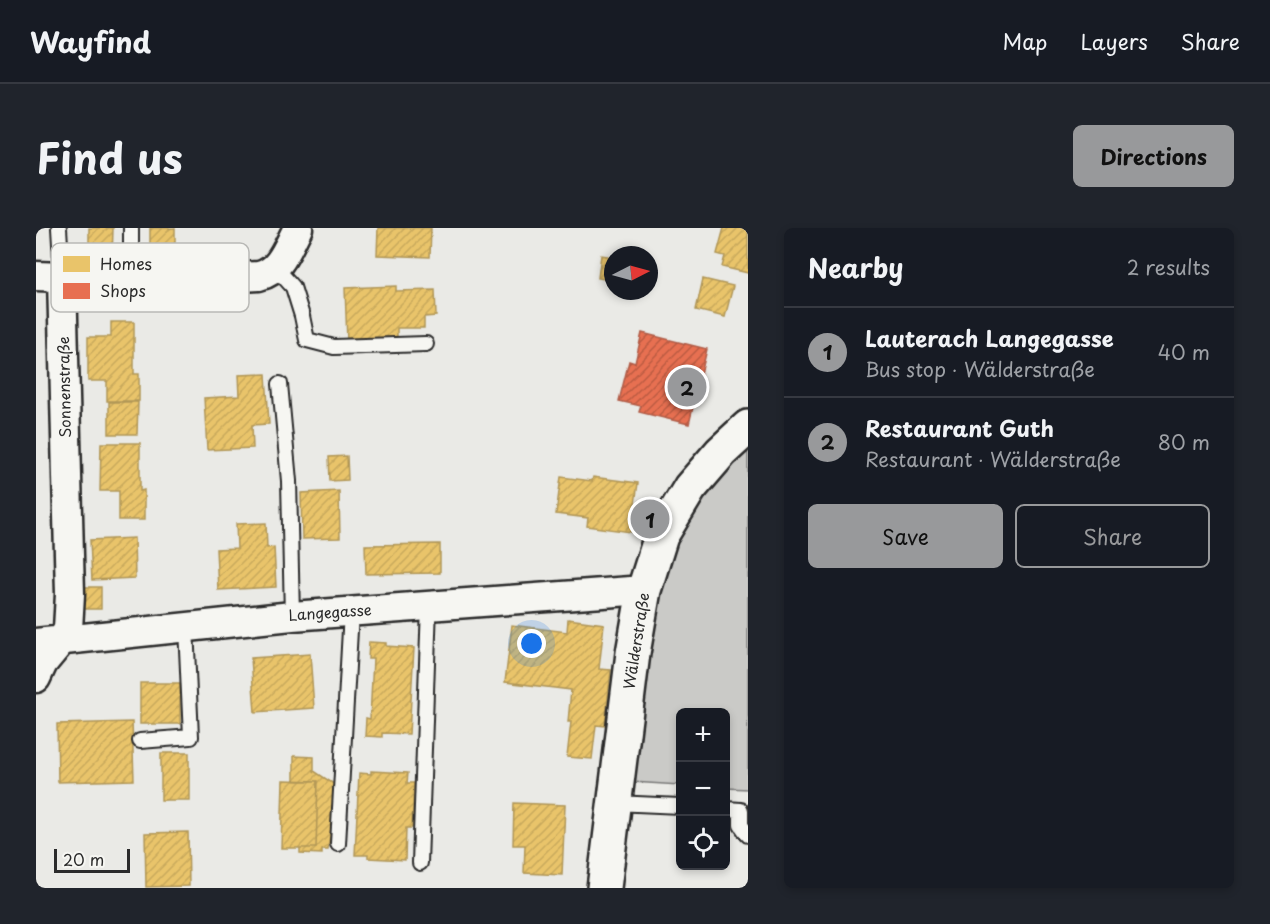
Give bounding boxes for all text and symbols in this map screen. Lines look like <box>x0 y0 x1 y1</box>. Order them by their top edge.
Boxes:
text: Wayfind <box>30 20 151 63</box>
text: Map <box>1003 25 1047 57</box>
text: Layers <box>1080 25 1148 57</box>
text: Share <box>1181 25 1240 57</box>
text: Find us <box>36 125 183 188</box>
button: Directions <box>1073 125 1234 187</box>
legend <box>51 243 249 312</box>
north arrow <box>604 246 658 300</box>
text: Nearby <box>808 248 903 287</box>
text: Homes <box>100 251 152 275</box>
text: 2 results <box>1127 252 1210 282</box>
text: Shops <box>100 278 146 302</box>
text: Lauterach Langegasse <box>865 321 1114 354</box>
street label: Sonnenstraße <box>51 336 76 438</box>
text: 1 <box>823 337 832 367</box>
text: 40 m <box>1158 337 1210 367</box>
text: Bus stop · Wälderstraße <box>865 354 1095 384</box>
pin: 2 <box>668 364 706 410</box>
text: Restaurant Guth <box>865 411 1054 444</box>
text: 2 <box>820 427 835 457</box>
text: 80 m <box>1158 427 1210 457</box>
text: Restaurant · Wälderstraße <box>865 444 1121 474</box>
pin: 1 <box>630 496 670 542</box>
button: Save <box>808 504 1003 568</box>
button: Share <box>1015 504 1210 568</box>
street label: Wälderstraße <box>617 591 655 691</box>
street label: Langegasse <box>288 597 372 626</box>
your location <box>517 629 546 658</box>
map controls <box>676 708 730 870</box>
button: + <box>676 708 730 762</box>
button: − <box>676 762 730 816</box>
button: locate <box>676 816 730 870</box>
scale bar <box>54 846 130 874</box>
text: 20 m <box>63 847 104 871</box>

